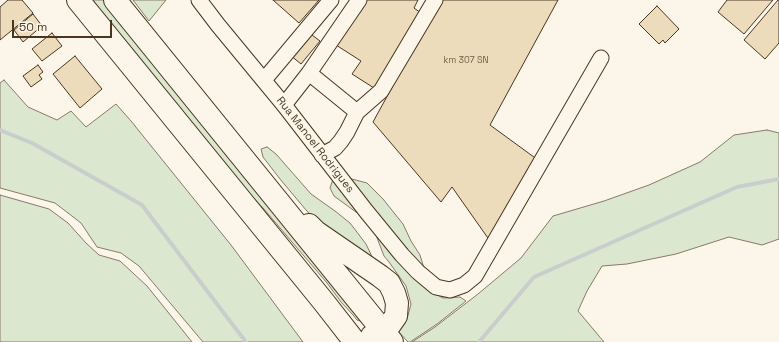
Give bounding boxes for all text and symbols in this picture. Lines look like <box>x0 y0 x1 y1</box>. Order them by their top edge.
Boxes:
scale bar <box>14 12 114 38</box>
text: 50 m <box>19 19 47 35</box>
house number: km 307 SN <box>444 56 488 66</box>
street label: Rua Manoel Rodrigues <box>273 94 357 196</box>

